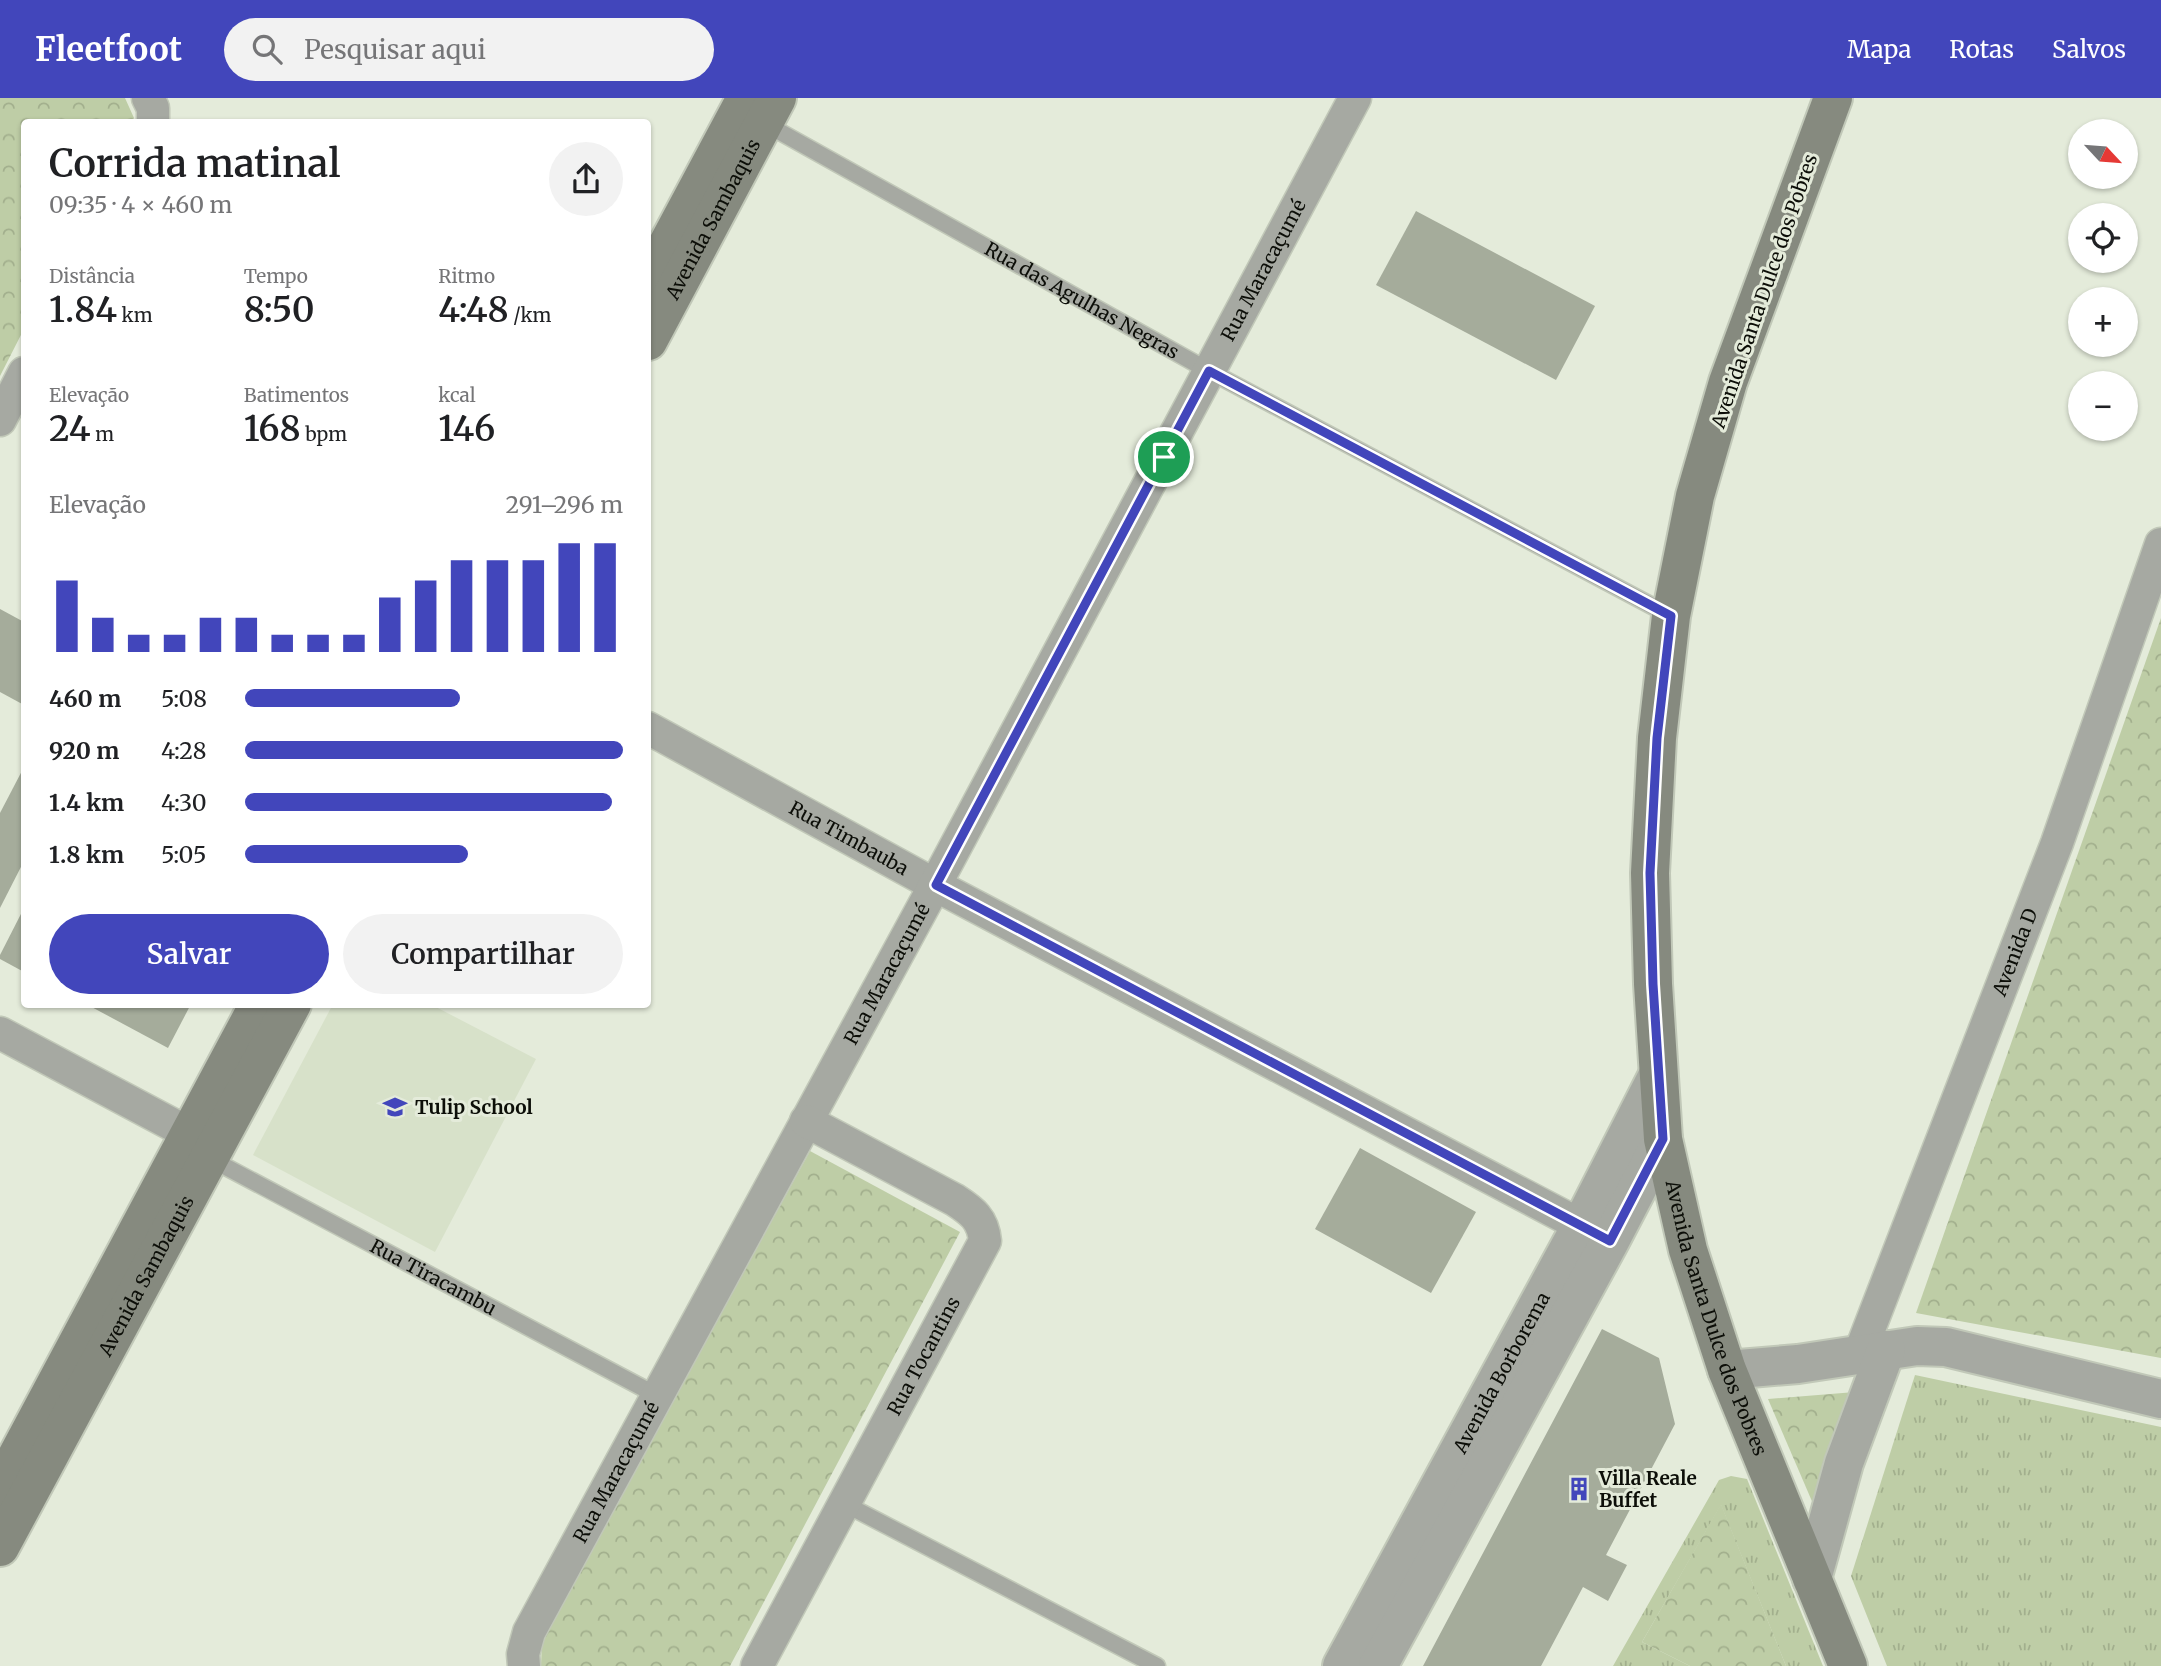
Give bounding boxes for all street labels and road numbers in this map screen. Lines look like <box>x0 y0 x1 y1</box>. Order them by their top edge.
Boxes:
street label: Avenida Sambaquis <box>660 135 765 305</box>
street label: Avenida Santa Dulce dos Pobres <box>1705 151 1822 432</box>
street label: Rua Maracaçumé <box>1216 195 1311 345</box>
street label: Rua das Agulhas Negras <box>981 236 1183 364</box>
street label: Rua Timbauba <box>785 796 913 880</box>
street label: Rua Maracaçumé <box>839 899 935 1049</box>
street label: Avenida D <box>1987 905 2043 1000</box>
street label: Avenida Santa Dulce dos Pobres <box>1660 1177 1773 1459</box>
street label: Avenida Sambaquis <box>93 1191 199 1361</box>
street label: Rua Tiracambu <box>366 1234 501 1320</box>
street label: Avenida Borborema <box>1447 1288 1555 1458</box>
street label: Rua Tocantins <box>882 1292 965 1419</box>
street label: Rua Maracaçumé <box>568 1397 664 1547</box>

